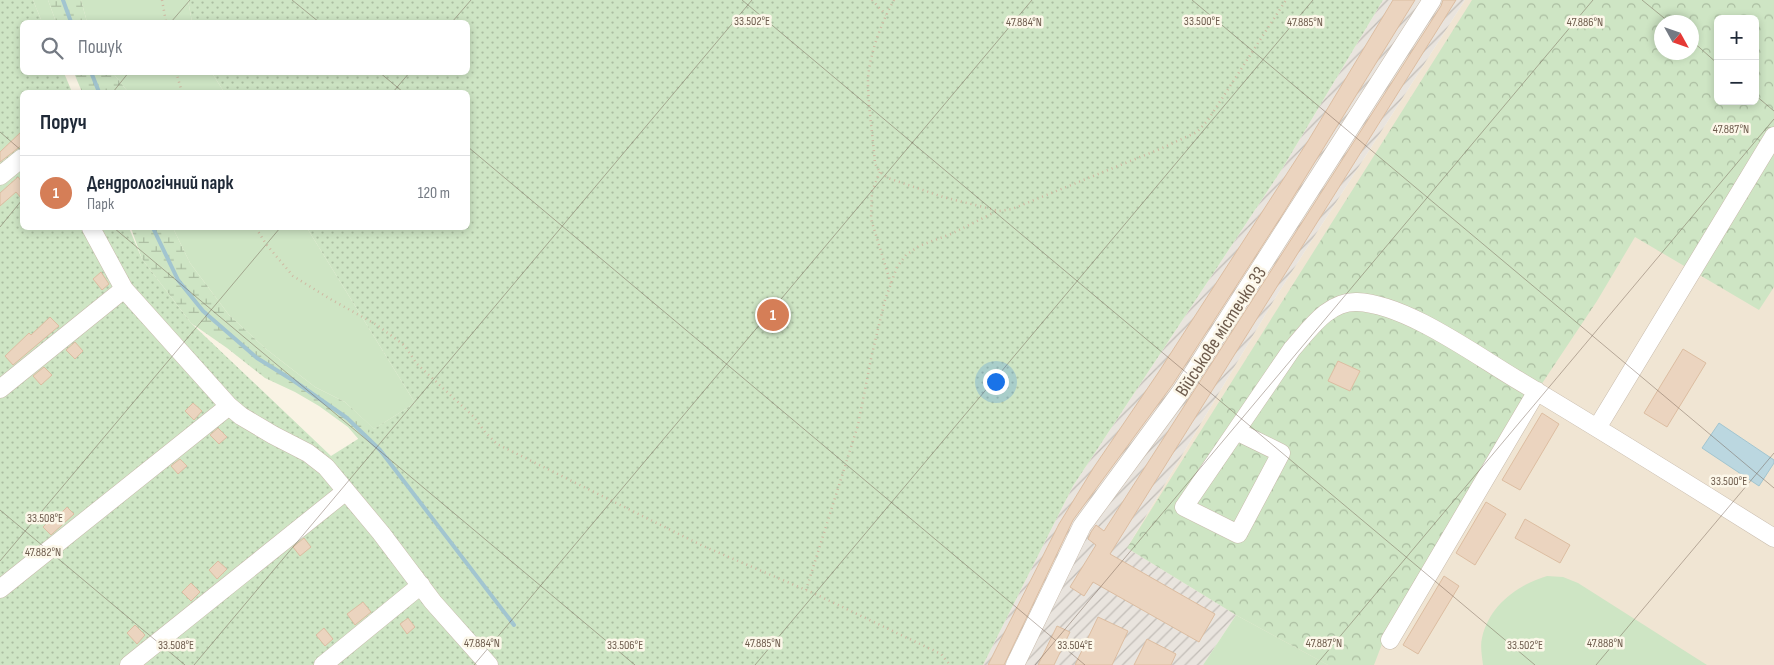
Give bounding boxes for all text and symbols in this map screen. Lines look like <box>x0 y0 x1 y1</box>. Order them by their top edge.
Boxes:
text: 33.502°E <box>734 14 770 29</box>
text: 33.500°E <box>1184 14 1220 29</box>
text: 47.884°N <box>1006 15 1042 30</box>
text: 47.885°N <box>1287 15 1323 30</box>
text: 47.886°N <box>1567 15 1603 30</box>
north arrow <box>1654 15 1699 60</box>
map controls <box>1714 15 1759 105</box>
button: + <box>1714 15 1759 60</box>
search box <box>20 20 470 75</box>
icon: search <box>38 34 66 62</box>
text: Пошук <box>78 36 122 59</box>
button: − <box>1714 60 1759 105</box>
text: Поруч <box>40 110 87 135</box>
text: 47.887°N <box>1713 122 1749 137</box>
text: Дендрологічний парк <box>87 172 234 195</box>
text: 1 <box>53 184 59 203</box>
text: 120 m <box>418 184 450 203</box>
text: Парк <box>87 195 114 214</box>
street label: Військове містечко 33 <box>1171 263 1272 401</box>
pin: 1 <box>757 296 789 334</box>
your location <box>983 369 1009 395</box>
text: 33.500°E <box>1711 474 1747 489</box>
text: 33.508°E <box>27 511 63 526</box>
text: 47.882°N <box>25 545 61 560</box>
text: 47.884°N <box>464 636 500 651</box>
text: 47.885°N <box>745 636 781 651</box>
text: 47.887°N <box>1306 636 1342 651</box>
text: 47.888°N <box>1587 636 1623 651</box>
text: 33.508°E <box>158 638 194 653</box>
text: 33.506°E <box>607 638 643 653</box>
text: 33.504°E <box>1057 638 1093 653</box>
text: 33.502°E <box>1507 638 1543 653</box>

